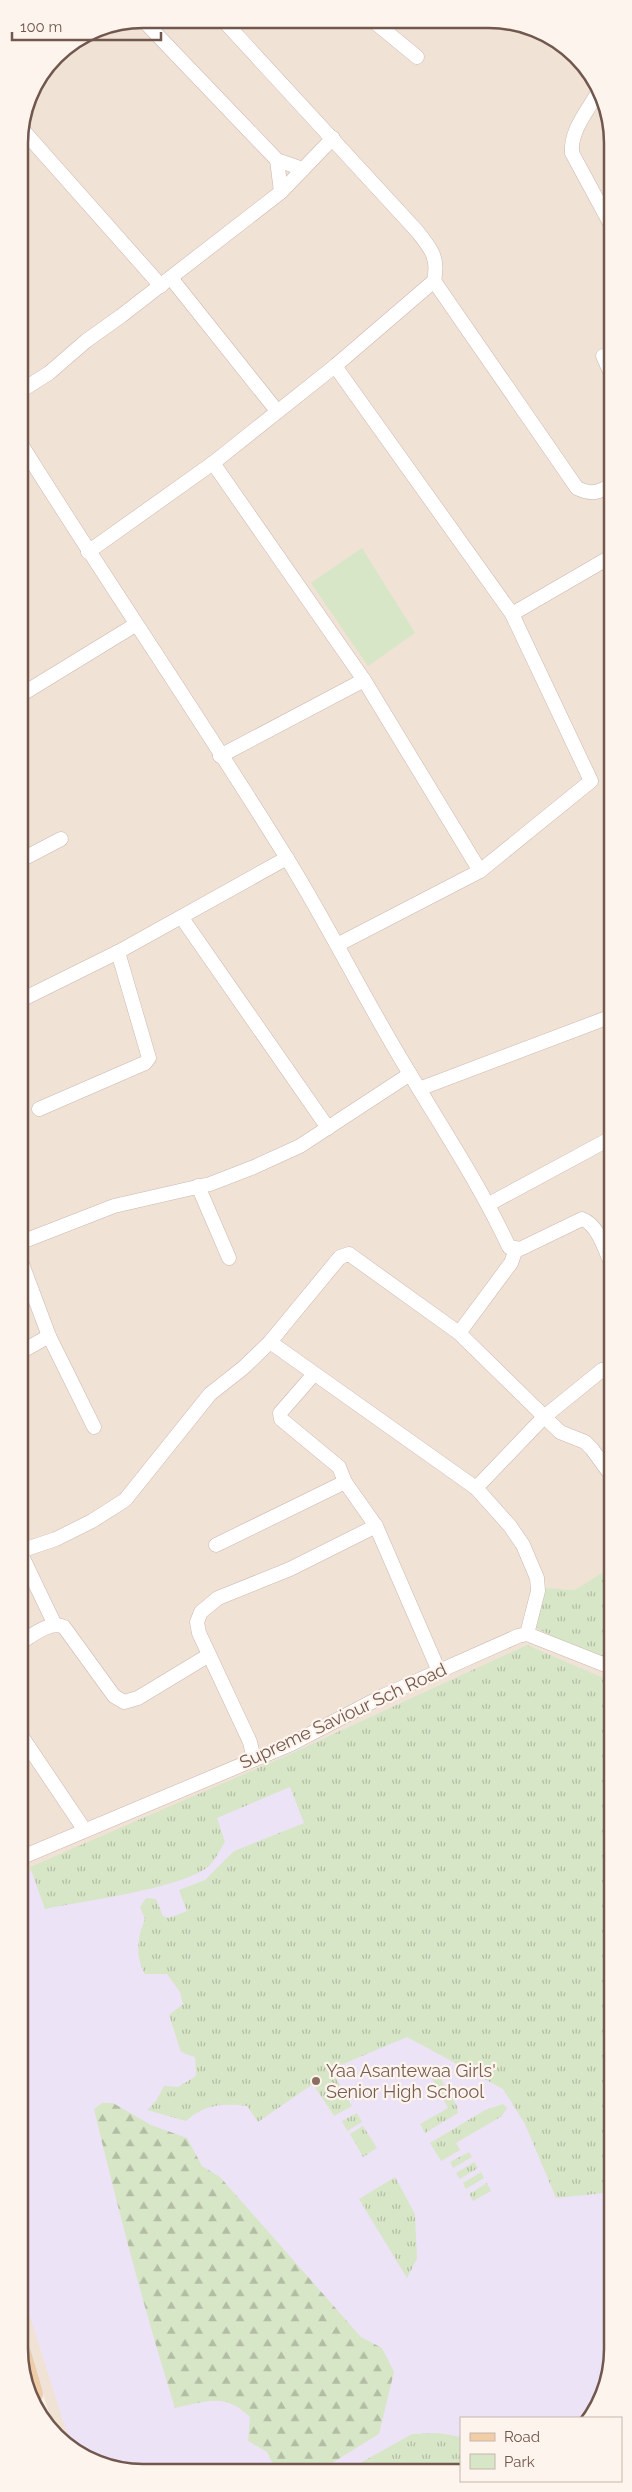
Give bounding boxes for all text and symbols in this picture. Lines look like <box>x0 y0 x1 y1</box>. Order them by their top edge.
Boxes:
scale bar <box>12 10 161 42</box>
text: 100 m <box>20 18 62 36</box>
street label: Supreme Saviour Sch Road <box>236 1658 450 1773</box>
place label: Yaa Asantewaa Girls' Senior High School <box>326 2060 496 2102</box>
marker: Yaa Asantewaa Girls' Senior High School <box>310 2075 322 2087</box>
legend <box>460 2417 622 2482</box>
text: Road <box>504 2428 540 2446</box>
text: Park <box>504 2453 535 2471</box>

